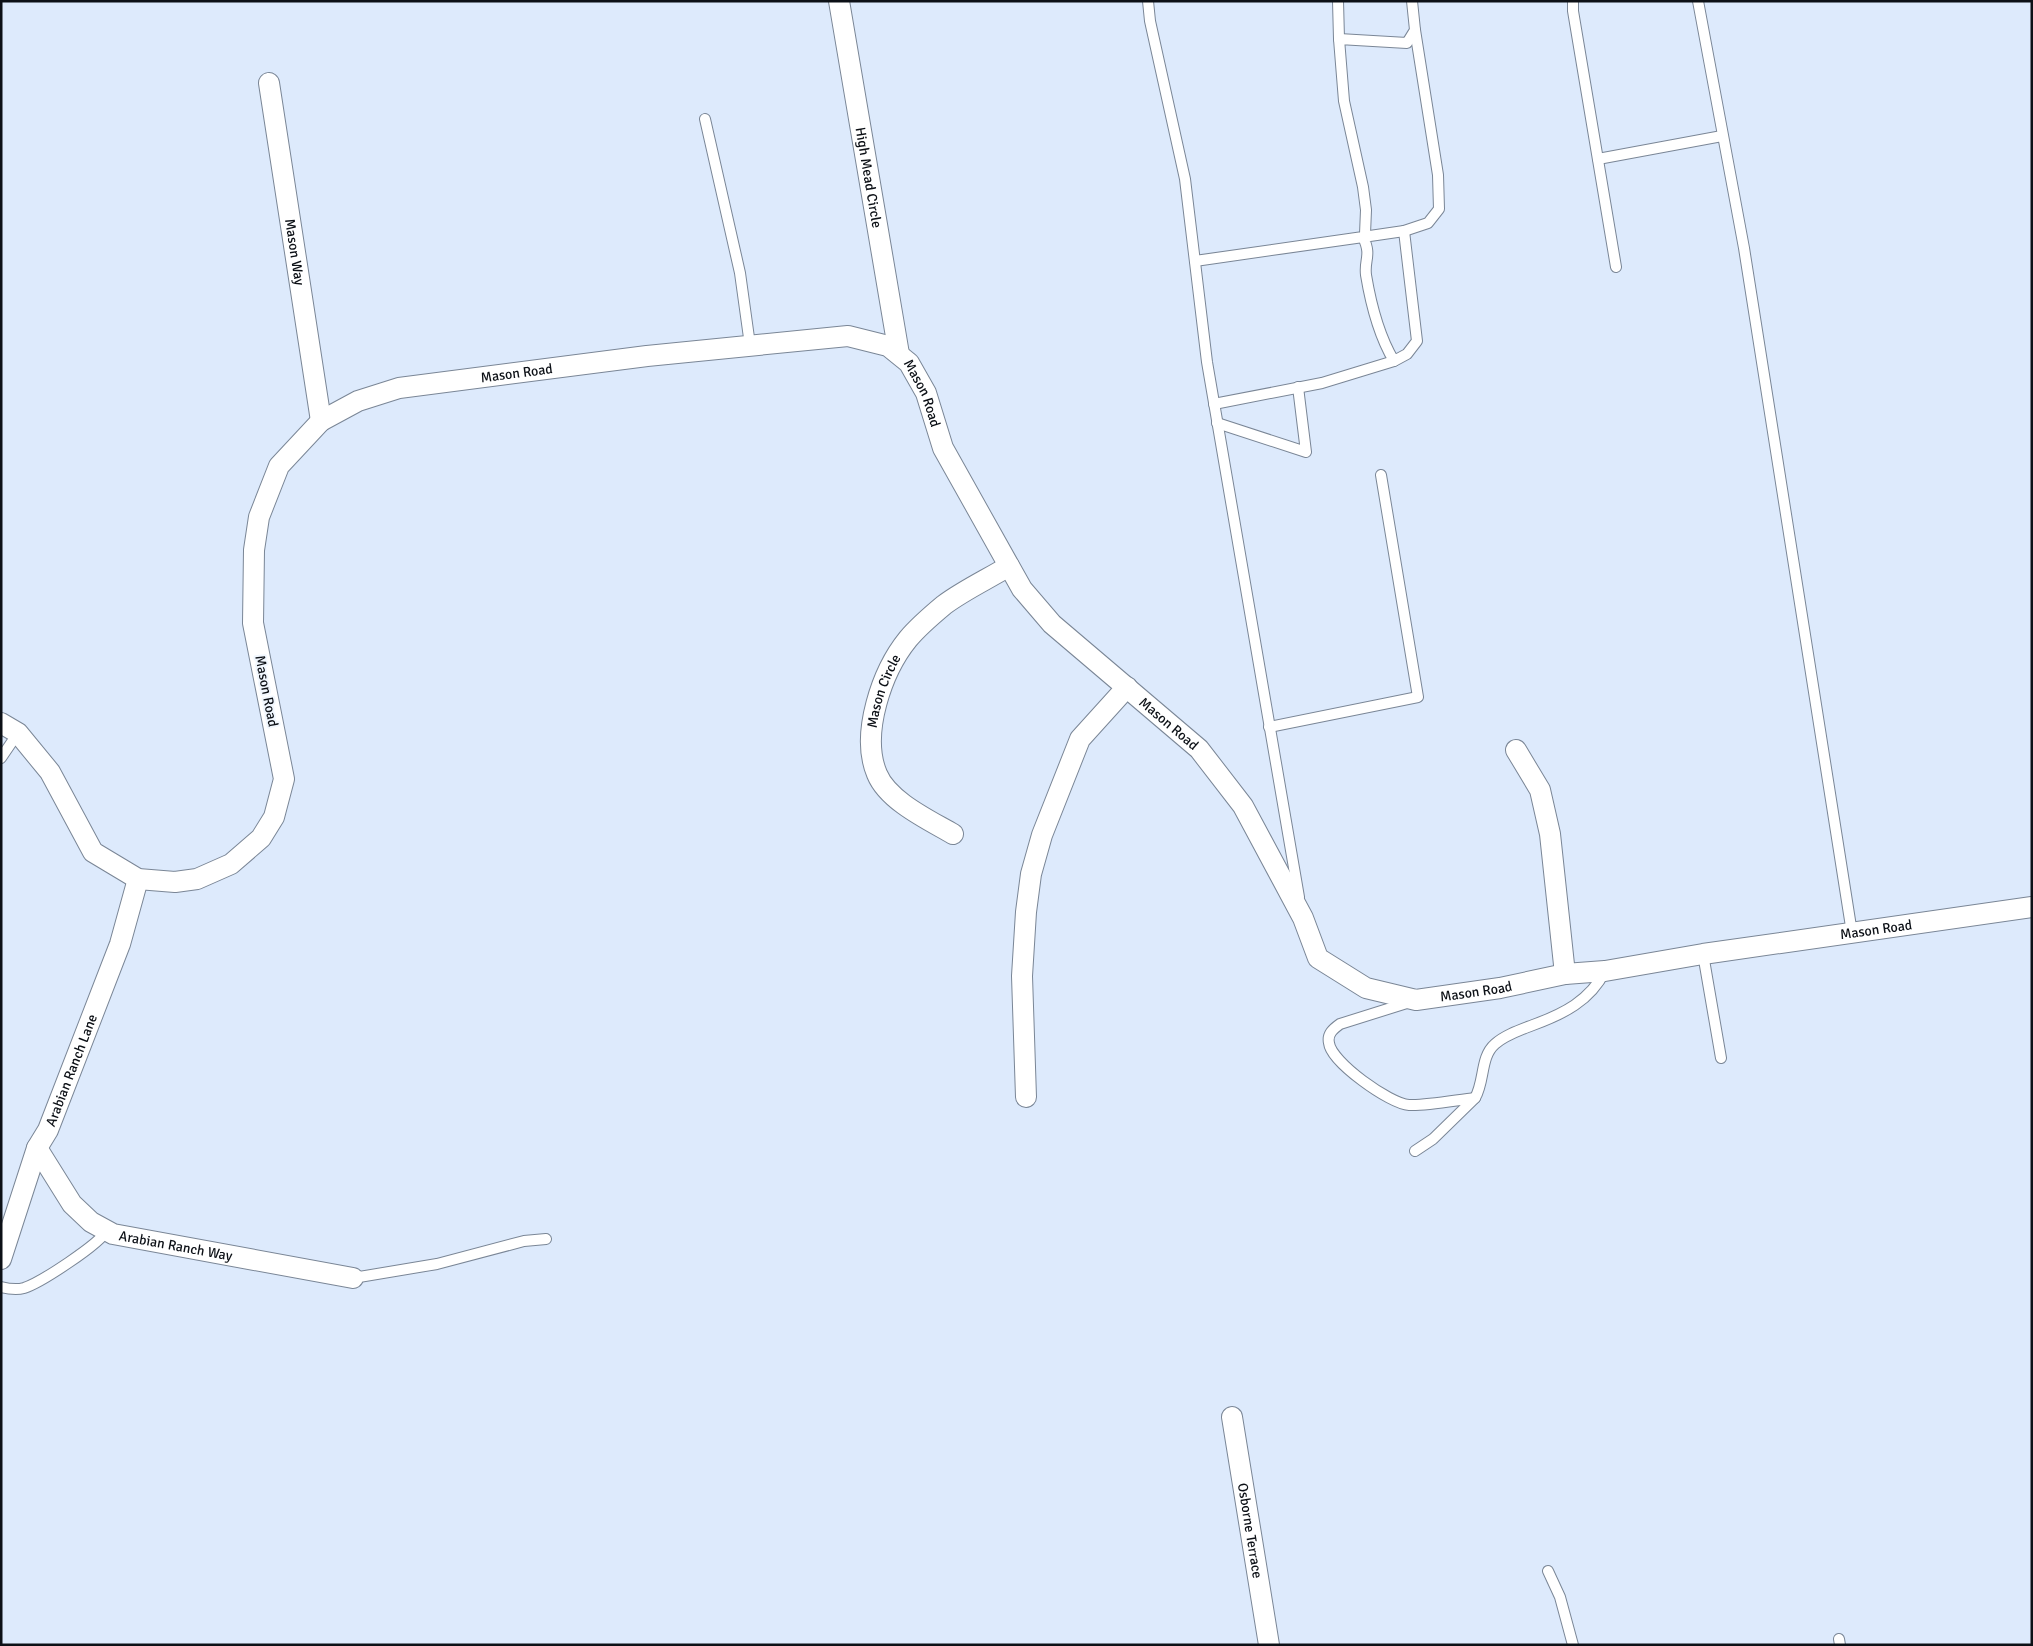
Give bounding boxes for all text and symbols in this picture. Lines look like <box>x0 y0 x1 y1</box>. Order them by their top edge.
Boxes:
street label: High Mead Circle <box>852 126 885 229</box>
street label: Mason Way <box>281 217 308 287</box>
street label: Mason Road <box>900 356 944 429</box>
street label: Mason Road <box>480 360 554 386</box>
street label: Mason Circle <box>864 651 905 729</box>
street label: Mason Road <box>251 654 282 728</box>
street label: Mason Road <box>1135 694 1202 754</box>
street label: Mason Road <box>1839 916 1913 943</box>
street label: Mason Road <box>1439 978 1514 1005</box>
street label: Arabian Ranch Lane <box>42 1012 101 1129</box>
street label: Arabian Ranch Way <box>117 1227 234 1265</box>
street label: Osborne Terrace <box>1234 1482 1266 1580</box>

